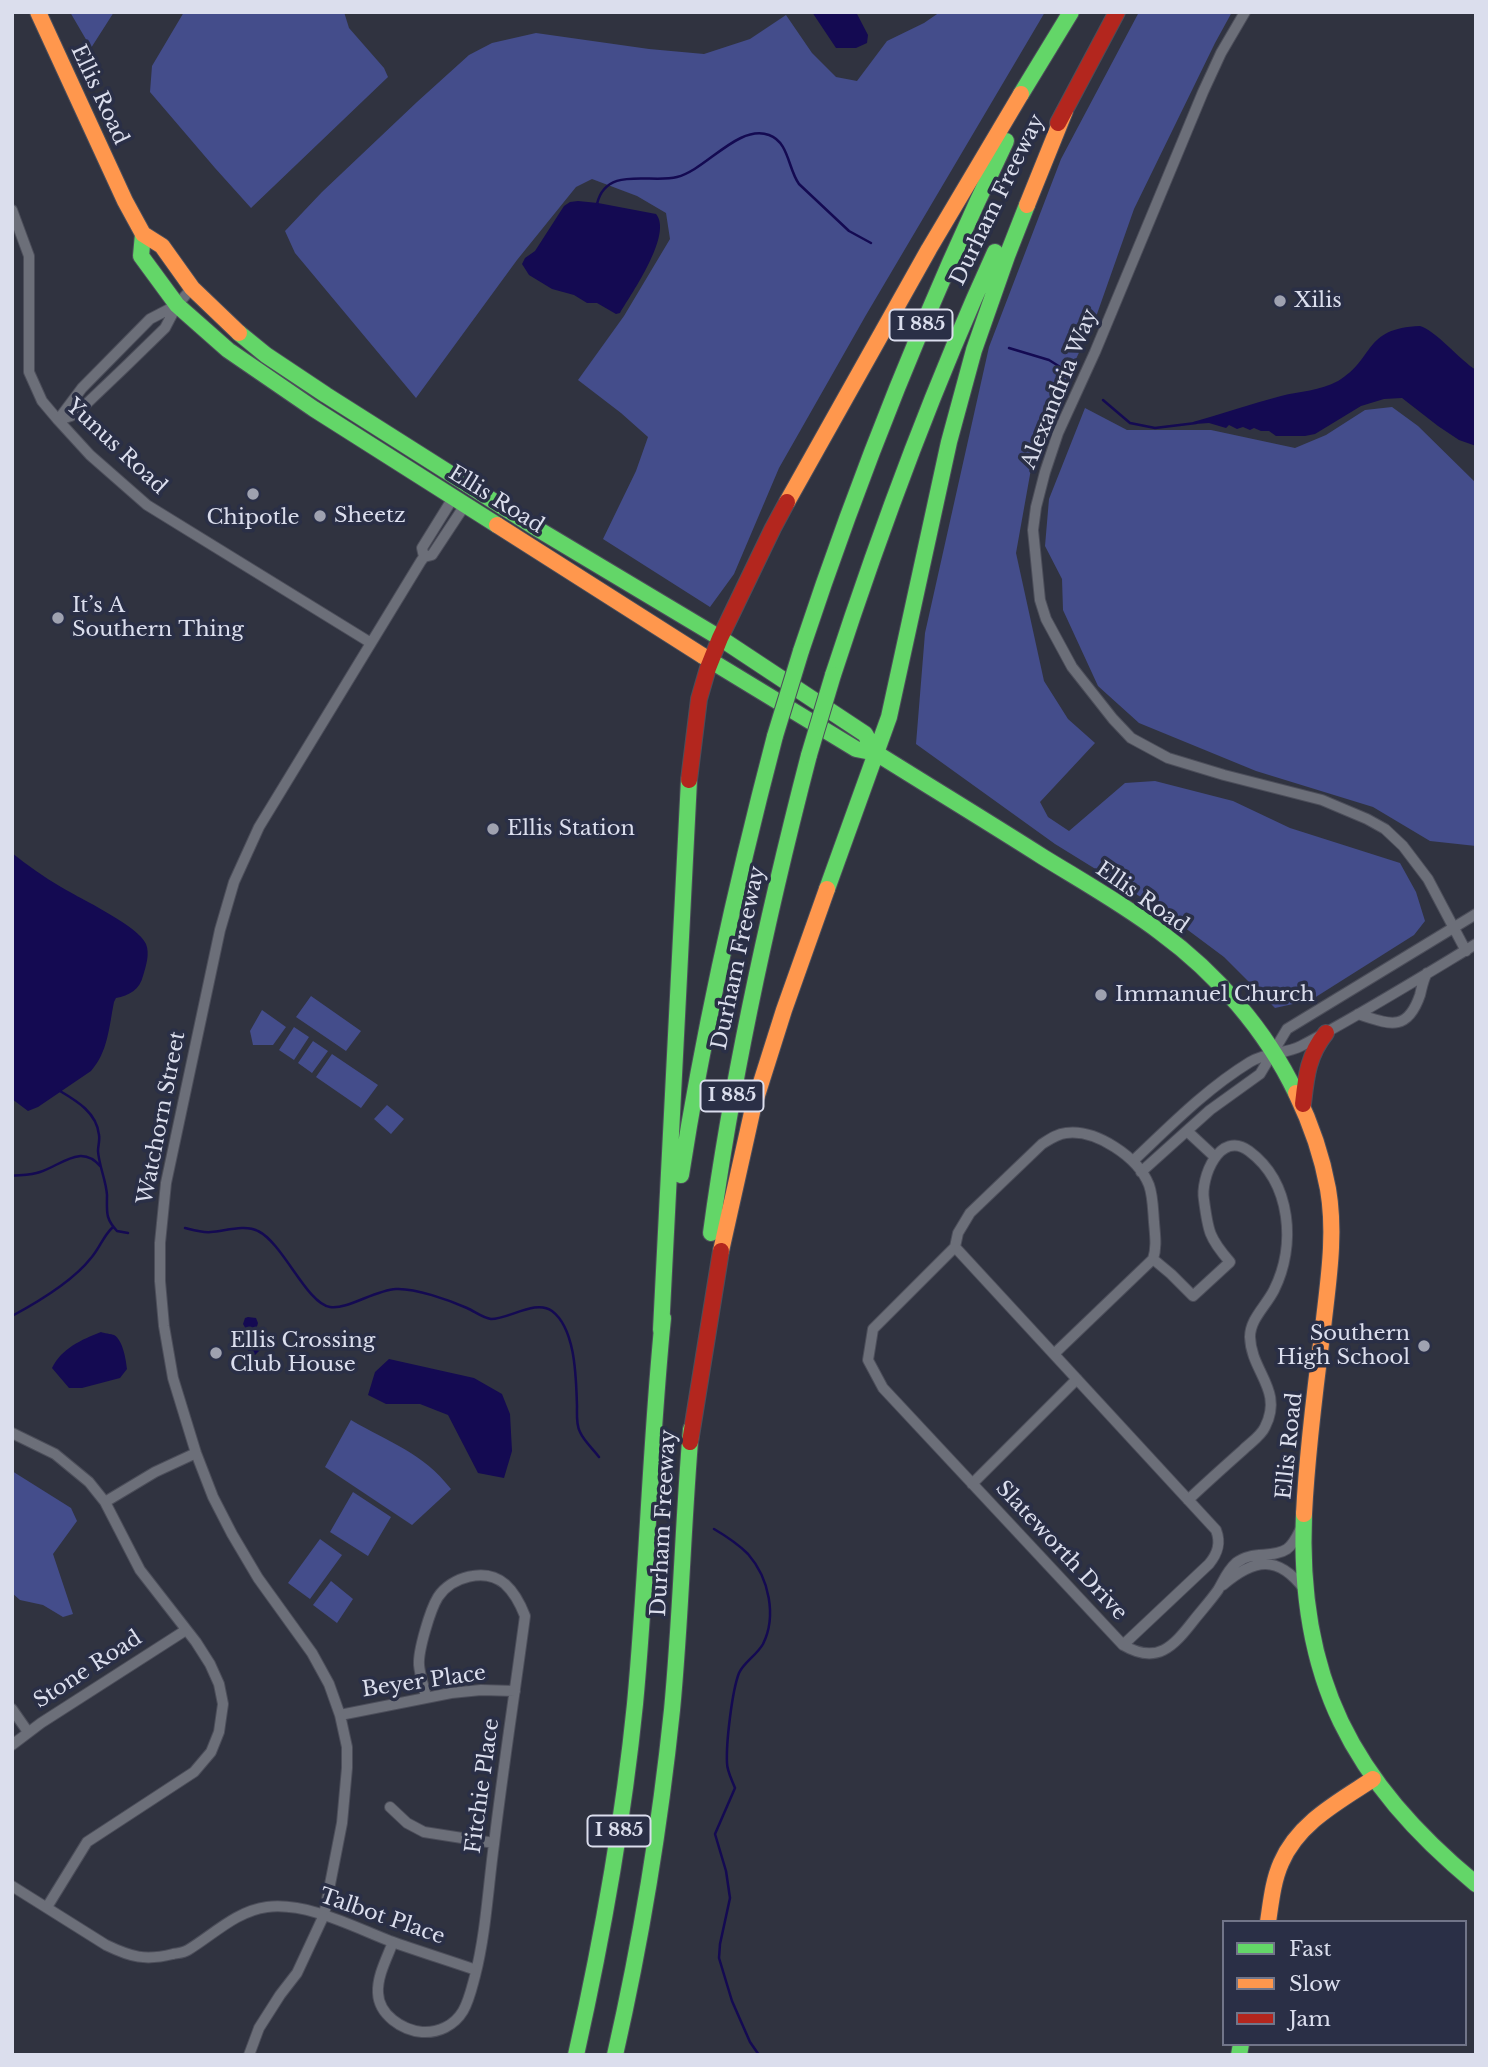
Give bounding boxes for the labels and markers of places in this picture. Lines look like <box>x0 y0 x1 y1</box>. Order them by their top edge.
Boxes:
place label: Xilis <box>1294 288 1342 314</box>
marker: Xilis <box>1272 293 1288 309</box>
marker: Chipotle <box>245 486 261 502</box>
place label: Sheetz <box>334 503 406 529</box>
place label: Chipotle <box>206 505 300 531</box>
marker: Sheetz <box>312 508 328 524</box>
place label: It’s A Southern Thing <box>72 593 244 643</box>
marker: It’s A Southern Thing <box>50 610 66 626</box>
place label: Ellis Station <box>507 816 635 842</box>
marker: Ellis Station <box>485 821 501 837</box>
place label: Immanuel Church <box>1115 982 1315 1008</box>
marker: Immanuel Church <box>1093 987 1109 1003</box>
place label: Southern High School <box>1277 1321 1410 1371</box>
place label: Ellis Crossing Club House <box>230 1328 375 1378</box>
marker: Southern High School <box>1416 1338 1432 1354</box>
marker: Ellis Crossing Club House <box>208 1345 224 1361</box>

